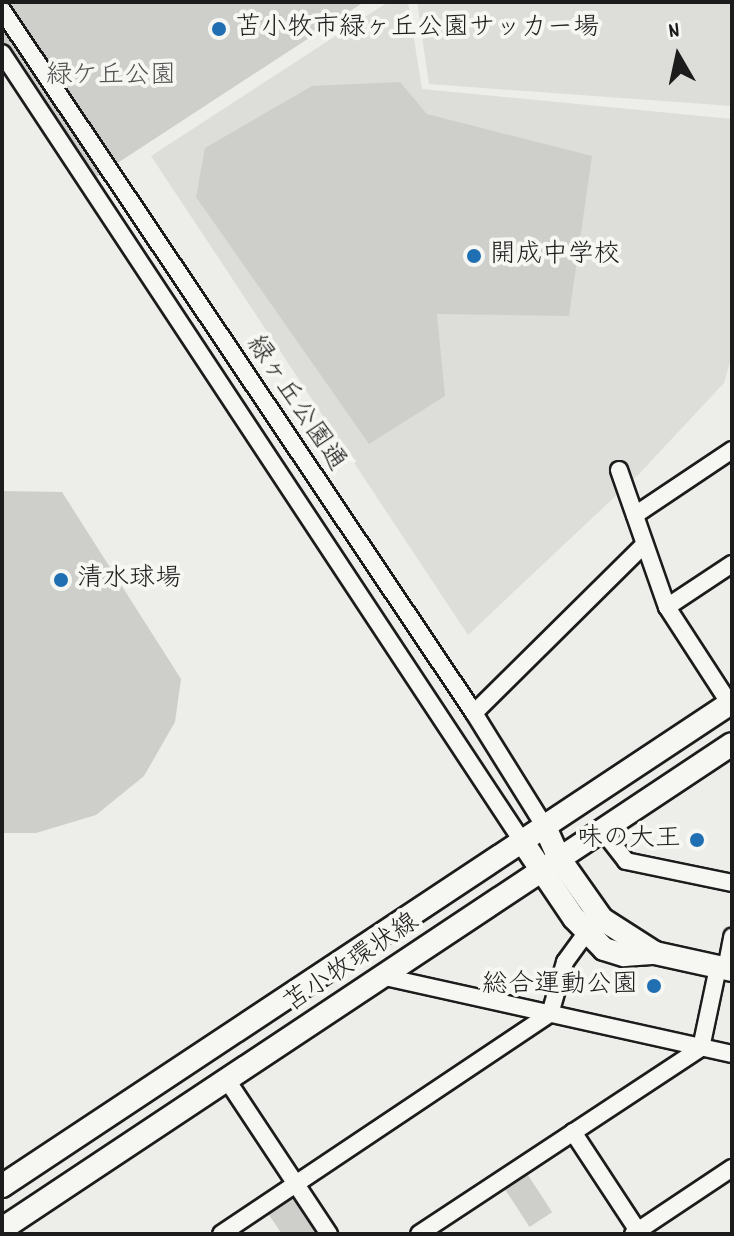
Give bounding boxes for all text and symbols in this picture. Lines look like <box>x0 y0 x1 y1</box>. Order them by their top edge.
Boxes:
place label: 苫小牧市緑ヶ丘公園サッカー場 <box>235 13 599 45</box>
north arrow <box>638 16 718 96</box>
text: N <box>666 16 682 48</box>
marker: 苫小牧市緑ヶ丘公園サッカー場 <box>210 20 228 38</box>
park label: 緑ケ丘公園 <box>46 61 176 93</box>
place label: 開成中学校 <box>490 240 620 272</box>
marker: 開成中学校 <box>465 247 483 265</box>
street label: 緑ヶ丘公園通 <box>238 331 352 477</box>
place label: 清水球場 <box>77 564 181 596</box>
marker: 清水球場 <box>52 571 70 589</box>
place label: 味の大王 <box>577 824 681 856</box>
marker: 味の大王 <box>688 831 706 849</box>
street label: 苫小牧環状線 <box>279 907 425 1021</box>
place label: 総合運動公園 <box>482 970 638 1002</box>
marker: 総合運動公園 <box>645 977 663 995</box>

